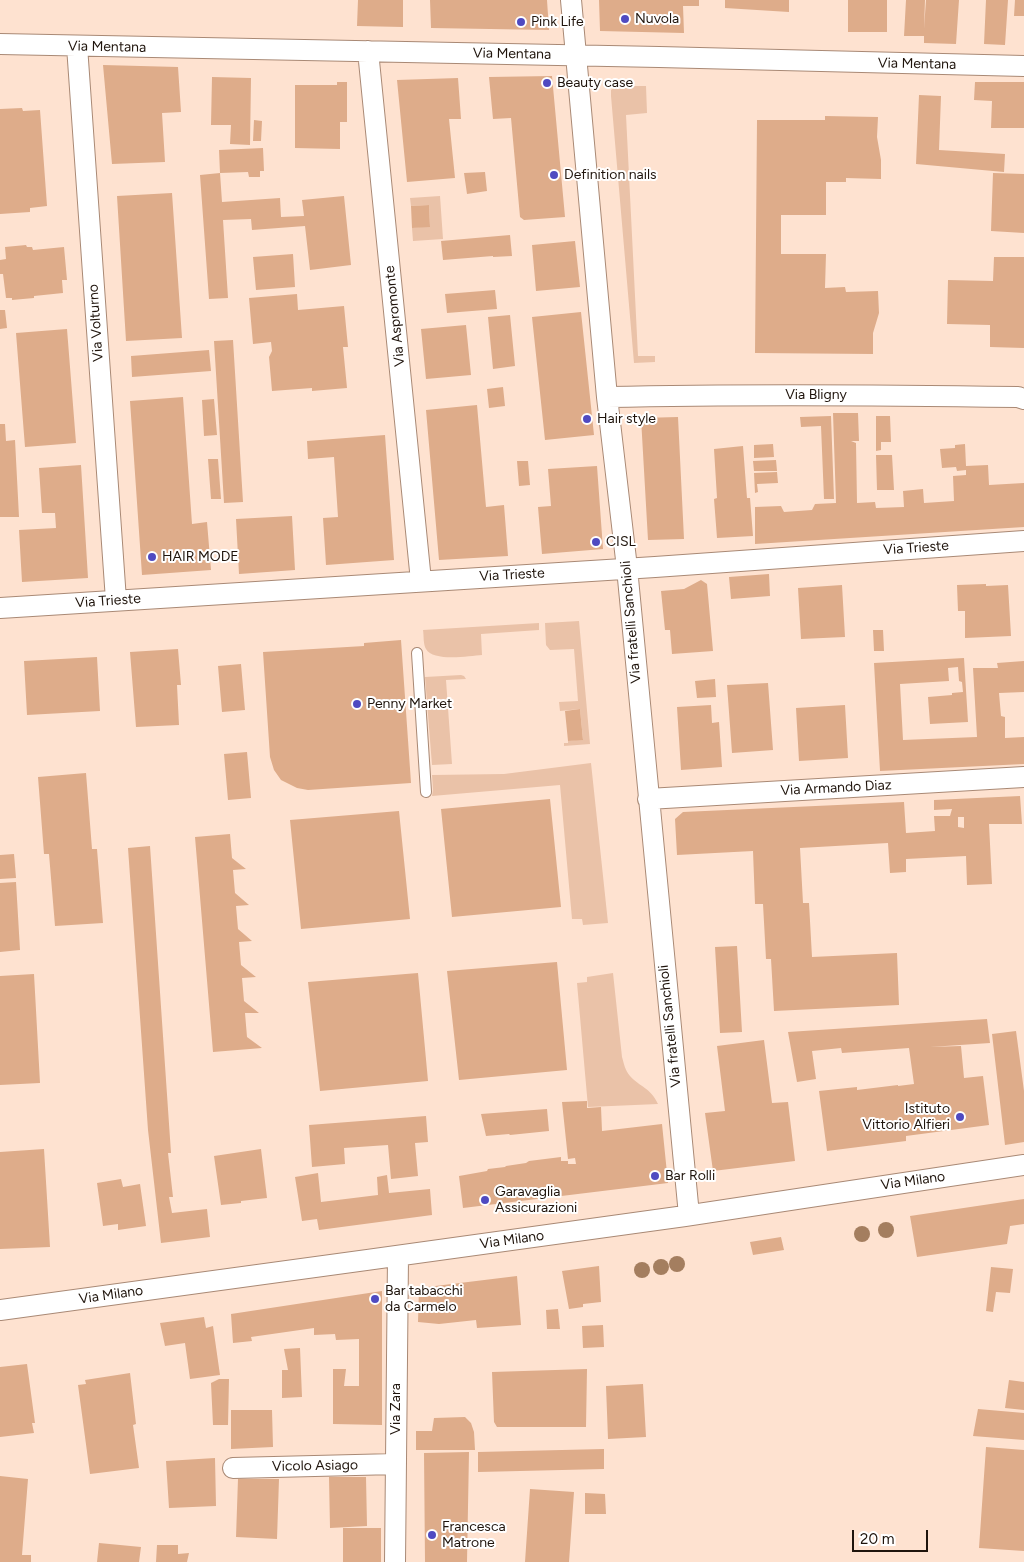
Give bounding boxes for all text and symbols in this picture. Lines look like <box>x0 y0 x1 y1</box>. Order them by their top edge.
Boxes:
place label: Nuvola <box>635 11 679 27</box>
marker: Nuvola <box>619 13 631 25</box>
place label: Pink Life <box>531 14 584 30</box>
marker: Pink Life <box>515 16 527 28</box>
street label: Via Mentana <box>68 38 146 56</box>
street label: Via Mentana <box>473 45 551 63</box>
street label: Via Mentana <box>878 55 956 73</box>
place label: Beauty case <box>557 75 633 91</box>
marker: Beauty case <box>541 77 553 89</box>
place label: Definition nails <box>564 167 656 183</box>
marker: Definition nails <box>548 169 560 181</box>
street label: Via Aspromonte <box>381 265 409 367</box>
street label: Via Volturno <box>85 284 107 362</box>
street label: Via Bligny <box>785 387 847 403</box>
place label: Hair style <box>597 411 656 427</box>
marker: Hair style <box>581 413 593 425</box>
place label: CISL <box>606 534 636 550</box>
marker: CISL <box>590 536 602 548</box>
street label: Via Trieste <box>883 537 949 559</box>
place label: HAIR MODE <box>162 549 239 565</box>
marker: HAIR MODE <box>146 551 158 563</box>
street label: Via fratelli Sanchioli <box>617 560 645 684</box>
street label: Via Trieste <box>479 565 545 585</box>
street label: Via Trieste <box>75 590 141 612</box>
place label: Penny Market <box>367 696 452 712</box>
marker: Penny Market <box>351 698 363 710</box>
street label: Via Armando Diaz <box>780 777 892 799</box>
street label: Via fratelli Sanchioli <box>655 964 685 1088</box>
place label: Istituto Vittorio Alfieri <box>862 1101 950 1134</box>
marker: Istituto Vittorio Alfieri <box>954 1111 966 1123</box>
place label: Bar Rolli <box>665 1168 715 1184</box>
street label: Via Milano <box>880 1168 946 1194</box>
marker: Bar Rolli <box>649 1170 661 1182</box>
place label: Garavaglia Assicurazioni <box>495 1184 577 1216</box>
marker: Garavaglia Assicurazioni <box>479 1194 491 1206</box>
street label: Via Milano <box>479 1227 545 1253</box>
street label: Via Milano <box>78 1282 144 1308</box>
place label: Bar tabacchi da Carmelo <box>385 1283 463 1315</box>
marker: Bar tabacchi da Carmelo <box>369 1293 381 1305</box>
street label: Via Zara <box>388 1383 404 1435</box>
street label: Vicolo Asiago <box>272 1457 358 1475</box>
place label: Francesca Matrone <box>442 1519 506 1551</box>
scale bar <box>854 1520 930 1552</box>
marker: Francesca Matrone <box>426 1529 438 1541</box>
text: 20 m <box>860 1530 894 1548</box>

